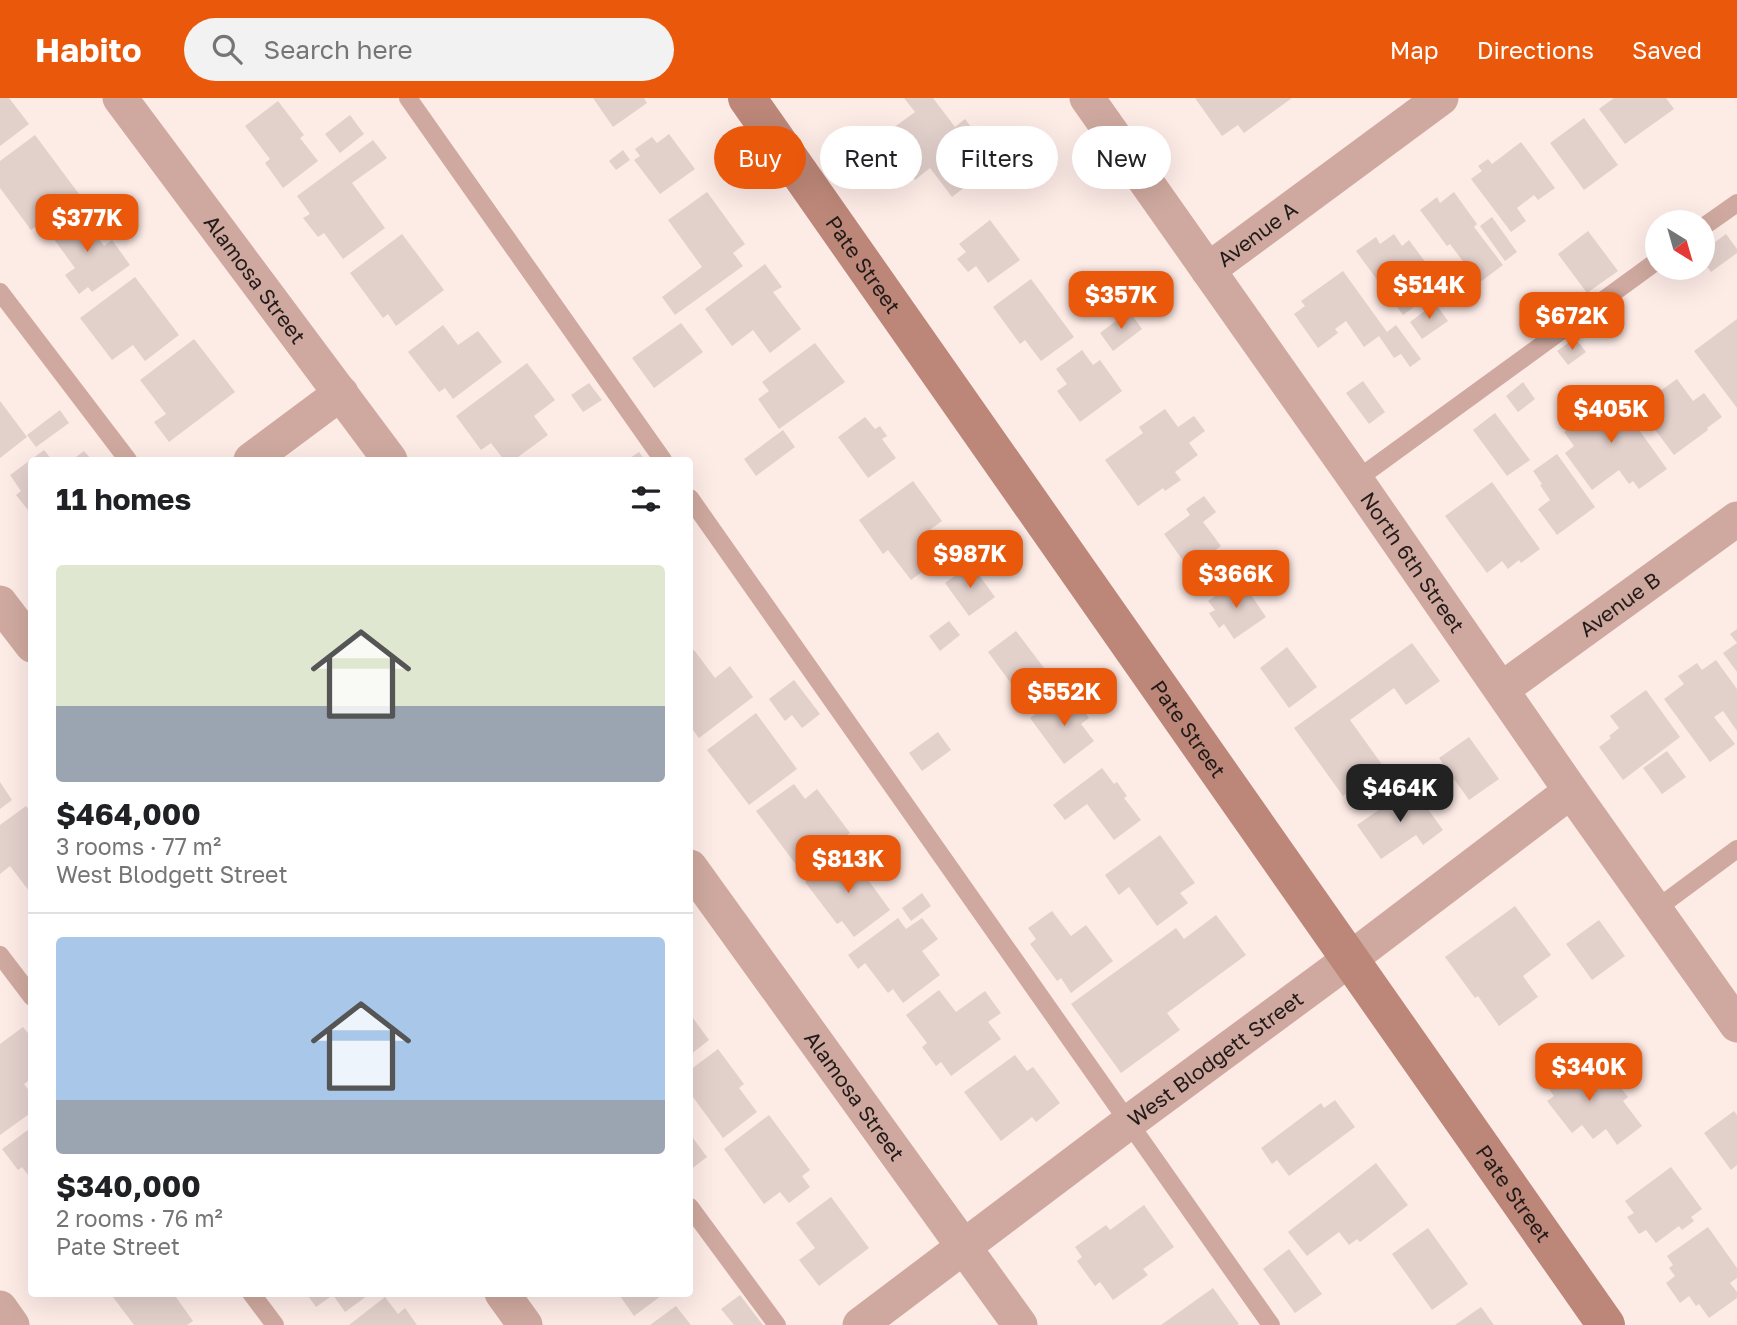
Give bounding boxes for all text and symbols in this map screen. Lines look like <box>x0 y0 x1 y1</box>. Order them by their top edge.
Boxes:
search box <box>184 18 674 81</box>
text: Habito <box>35 30 142 69</box>
icon: search <box>208 30 246 68</box>
text: Search here <box>264 34 413 65</box>
text: Map <box>1390 35 1439 64</box>
text: Directions <box>1477 35 1594 64</box>
text: Saved <box>1632 35 1702 64</box>
chip: Buy <box>714 126 806 189</box>
chip: Rent <box>820 126 922 189</box>
chip: Filters <box>936 126 1058 189</box>
chip: New <box>1072 126 1171 189</box>
pin: $377K <box>38 194 136 254</box>
street label: Avenue A <box>1212 196 1302 272</box>
text: $377K <box>51 203 123 231</box>
street label: Alamosa Street <box>199 210 312 349</box>
street label: Pate Street <box>820 210 907 318</box>
north arrow <box>1645 210 1715 280</box>
map controls <box>1645 210 1715 280</box>
pin: $514K <box>1380 262 1478 321</box>
text: $514K <box>1393 270 1465 298</box>
pin: $357K <box>1072 272 1170 331</box>
text: $357K <box>1085 280 1157 308</box>
pin: $672K <box>1523 292 1621 352</box>
text: $672K <box>1535 301 1609 329</box>
pin: $405K <box>1562 386 1660 445</box>
text: $405K <box>1573 394 1649 422</box>
icon: filters <box>627 480 665 518</box>
text: 11 homes <box>56 481 191 517</box>
street label: North 6th Street <box>1355 487 1470 637</box>
pin: $987K <box>921 531 1019 590</box>
text: $987K <box>933 539 1007 567</box>
pin: $366K <box>1187 550 1285 610</box>
text: $366K <box>1198 559 1274 587</box>
street label: Avenue B <box>1574 566 1665 642</box>
icon: home <box>298 611 424 737</box>
pin: $552K <box>1015 668 1113 728</box>
street label: Pate Street <box>1145 675 1232 783</box>
text: $552K <box>1027 677 1101 705</box>
pin: $464K <box>1351 764 1449 824</box>
text: $464K <box>1362 773 1438 801</box>
text: $464,000 <box>56 796 201 832</box>
text: 3 rooms · 77 m² <box>56 832 221 860</box>
pin: $813K <box>799 836 897 895</box>
text: $813K <box>812 844 884 872</box>
text: West Blodgett Street <box>56 860 288 888</box>
icon: home <box>298 983 424 1109</box>
street label: West Blodgett Street <box>1122 985 1308 1132</box>
street label: Alamosa Street <box>799 1026 910 1166</box>
pin: $340K <box>1540 1044 1638 1103</box>
text: $340K <box>1551 1052 1627 1080</box>
street label: Pate Street <box>1471 1139 1557 1247</box>
text: $340,000 <box>56 1168 201 1204</box>
text: 2 rooms · 76 m² <box>56 1204 223 1232</box>
text: Pate Street <box>56 1232 180 1260</box>

